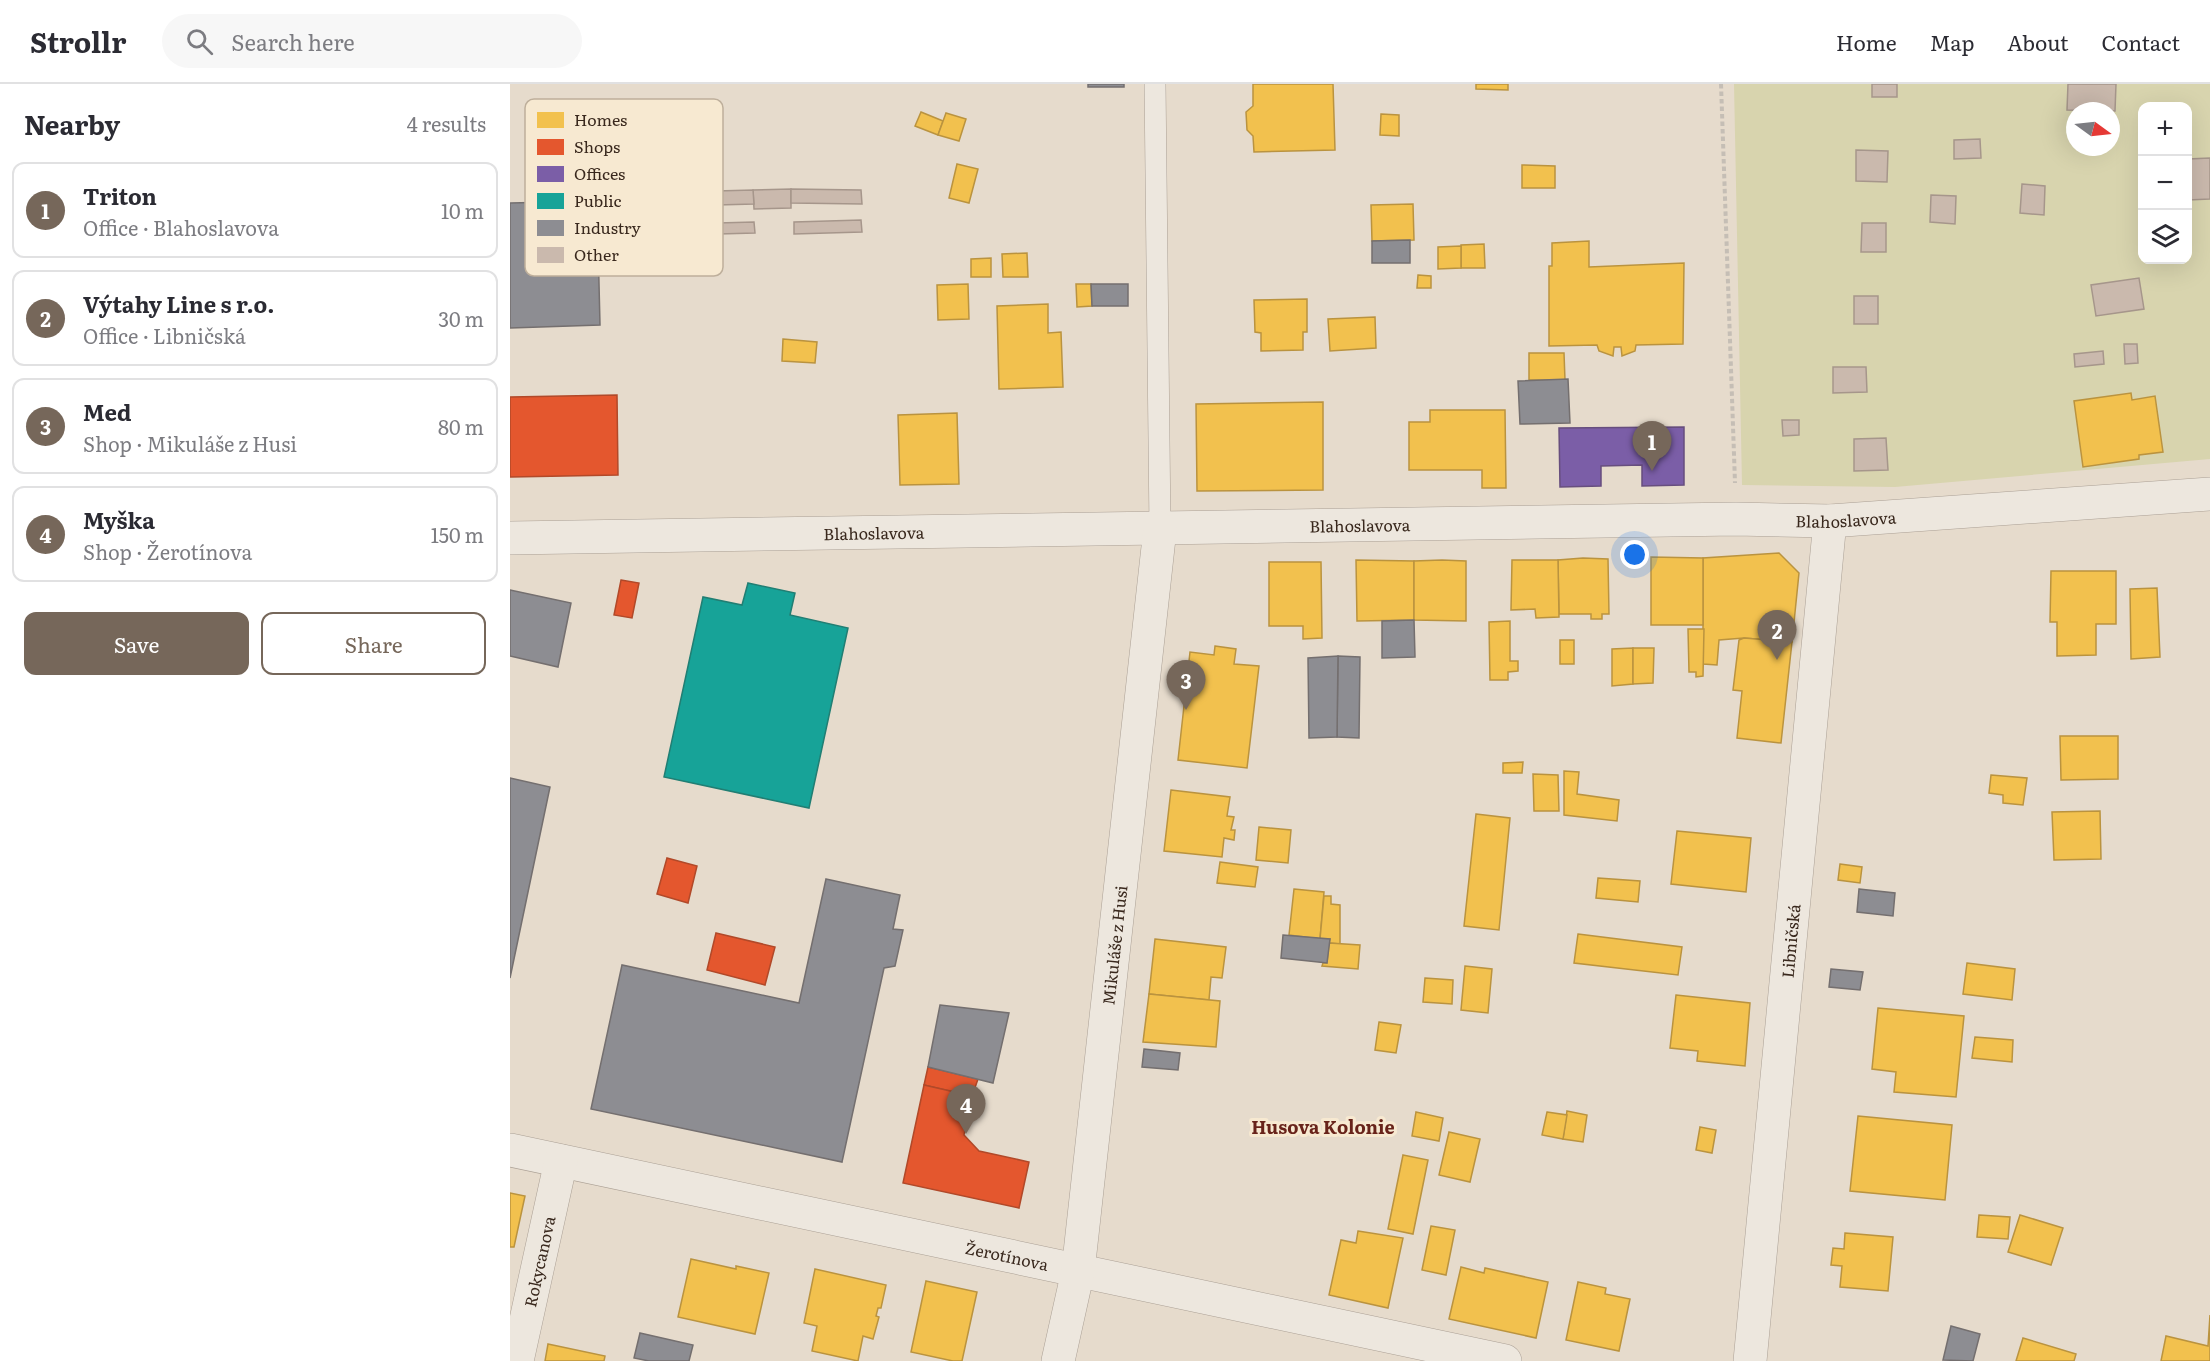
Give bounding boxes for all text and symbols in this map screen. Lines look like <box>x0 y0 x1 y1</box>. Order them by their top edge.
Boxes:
search box <box>162 14 582 68</box>
text: Strollr <box>30 20 126 62</box>
icon: search <box>183 25 216 58</box>
text: Search here <box>231 25 355 58</box>
text: Home <box>1836 26 1897 57</box>
text: Map <box>1930 26 1974 57</box>
text: About <box>2007 26 2069 57</box>
text: Contact <box>2102 26 2180 57</box>
legend <box>525 99 723 276</box>
north arrow <box>2066 102 2120 156</box>
map controls <box>2138 102 2192 264</box>
button: + <box>2138 102 2192 156</box>
text: Nearby <box>24 104 120 143</box>
text: Homes <box>574 107 627 131</box>
text: 4 results <box>407 108 486 138</box>
text: Shops <box>574 134 620 158</box>
button: − <box>2138 156 2192 210</box>
text: Offices <box>574 161 625 185</box>
text: Triton <box>83 179 157 212</box>
text: Public <box>574 188 622 212</box>
text: 1 <box>41 195 50 225</box>
text: 10 m <box>441 195 484 225</box>
button: layers <box>2138 210 2192 264</box>
text: Office · Blahoslavova <box>83 212 279 242</box>
text: Industry <box>574 215 642 239</box>
text: Other <box>574 242 619 266</box>
text: Výtahy Line s r.o. <box>83 287 274 320</box>
text: 2 <box>40 303 51 333</box>
text: 30 m <box>438 303 484 333</box>
text: Office · Libničská <box>83 320 246 350</box>
text: Med <box>83 395 131 428</box>
text: 3 <box>40 411 51 441</box>
text: 80 m <box>438 411 484 441</box>
pin: 1 <box>1632 422 1672 471</box>
text: Shop · Mikuláše z Husi <box>83 428 297 458</box>
text: Myška <box>83 503 155 536</box>
street label: Blahoslavova <box>1795 504 1897 533</box>
street label: Blahoslavova <box>1309 512 1411 538</box>
text: 4 <box>39 519 52 549</box>
text: 150 m <box>431 519 484 549</box>
street label: Blahoslavova <box>823 520 925 545</box>
text: Shop · Žerotínova <box>83 536 252 566</box>
your location <box>1620 540 1649 569</box>
pin: 2 <box>1758 610 1796 660</box>
button: Save <box>24 612 249 675</box>
button: Share <box>261 612 486 675</box>
pin: 3 <box>1166 660 1206 710</box>
street label: Mikuláše z Husi <box>1095 884 1133 1006</box>
street label: Libničská <box>1775 902 1806 979</box>
pin: 4 <box>946 1084 986 1134</box>
district label: Husova Kolonie <box>1251 1113 1395 1140</box>
street label: Rokycanova <box>517 1213 561 1309</box>
street label: Žerotínova <box>963 1235 1051 1276</box>

